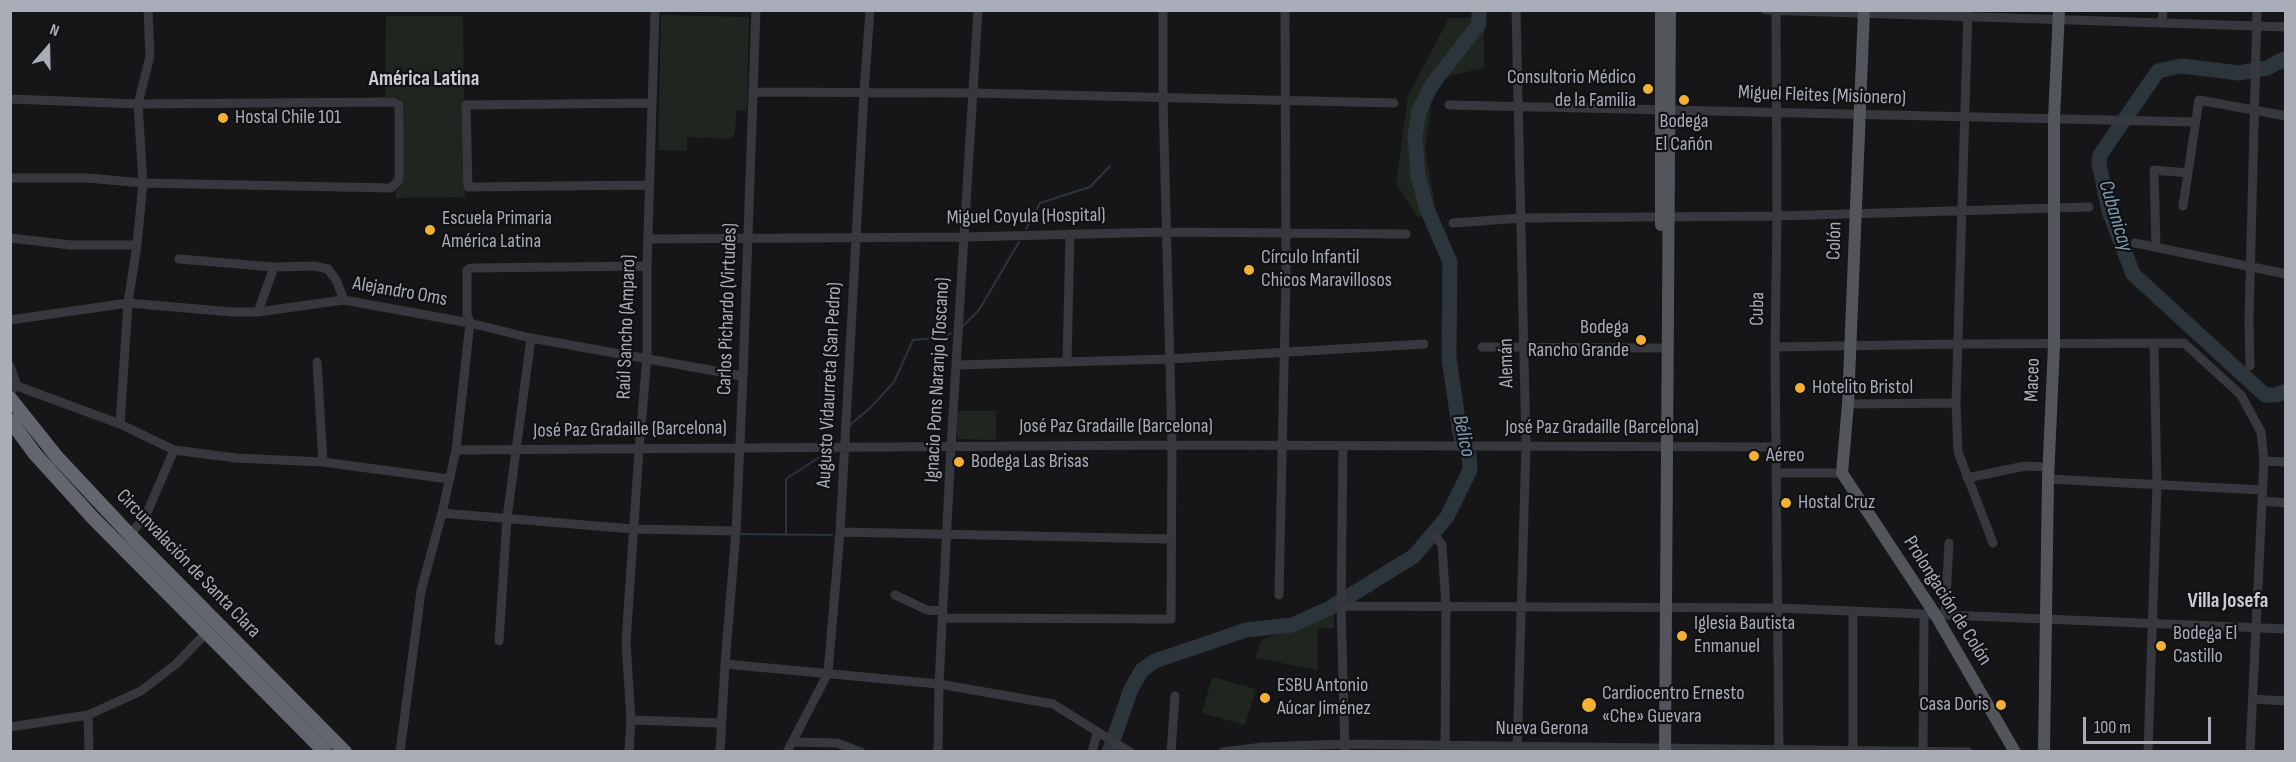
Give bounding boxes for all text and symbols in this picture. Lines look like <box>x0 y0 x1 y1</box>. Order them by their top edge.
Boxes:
north arrow <box>18 18 78 78</box>
text: N <box>47 20 62 41</box>
place label: Consultorio Médico de la Familia <box>1507 66 1636 113</box>
district label: América Latina <box>369 67 479 93</box>
street label: Miguel Fleites (Misionero) <box>1738 81 1906 111</box>
marker: Consultorio Médico de la Familia <box>1641 82 1655 96</box>
marker: Bodega El Cañón <box>1677 93 1691 107</box>
place label: Hostal Chile 101 <box>235 106 341 130</box>
place label: Bodega El Cañón <box>1655 110 1713 157</box>
marker: Hostal Chile 101 <box>216 111 230 125</box>
water label: Cubanicay <box>2092 178 2138 254</box>
street label: Miguel Coyula (Hospital) <box>946 204 1106 230</box>
place label: Escuela Primaria América Latina <box>442 207 552 254</box>
street label: Colón <box>1822 221 1848 261</box>
marker: Escuela Primaria América Latina <box>423 223 437 237</box>
street label: Carlos Pichardo (Virtudes) <box>713 223 743 395</box>
place label: Círculo Infantil Chicos Maravillosos <box>1261 246 1392 293</box>
street label: Raúl Sancho (Amparo) <box>612 254 642 400</box>
marker: Círculo Infantil Chicos Maravillosos <box>1242 263 1256 277</box>
street label: Alejandro Oms <box>351 272 449 312</box>
street label: Ignacio Pons Naranjo (Toscano) <box>921 277 955 483</box>
street label: Augusto Vidaurreta (San Pedro) <box>813 281 847 489</box>
street label: Cuba <box>1746 292 1770 326</box>
place label: Bodega Rancho Grande <box>1528 316 1629 363</box>
marker: Bodega Rancho Grande <box>1634 333 1648 347</box>
street label: Alemán <box>1495 338 1519 388</box>
street label: Maceo <box>2020 358 2046 402</box>
place label: Hotelito Bristol <box>1812 376 1913 400</box>
marker: Hotelito Bristol <box>1793 381 1807 395</box>
water label: Bélico <box>1446 413 1480 459</box>
street label: José Paz Gradaille (Barcelona) <box>1019 415 1213 439</box>
street label: José Paz Gradaille (Barcelona) <box>533 416 727 444</box>
street label: José Paz Gradaille (Barcelona) <box>1505 416 1699 440</box>
place label: Aéreo <box>1766 444 1805 468</box>
marker: Aéreo <box>1747 449 1761 463</box>
place label: Bodega Las Brisas <box>971 450 1089 474</box>
marker: Bodega Las Brisas <box>952 455 966 469</box>
street label: Circunvalación de Santa Clara <box>111 485 265 643</box>
place label: Hostal Cruz <box>1798 491 1875 515</box>
marker: Hostal Cruz <box>1779 496 1793 510</box>
street label: Prolongación de Colón <box>1898 532 1996 670</box>
district label: Villa Josefa <box>2188 589 2268 615</box>
place label: Iglesia Bautista Enmanuel <box>1694 612 1795 659</box>
place label: Bodega El Castillo <box>2173 622 2237 669</box>
marker: Iglesia Bautista Enmanuel <box>1675 629 1689 643</box>
marker: Bodega El Castillo <box>2154 639 2168 653</box>
place label: ESBU Antonio Aúcar Jiménez <box>1277 674 1371 721</box>
place label: Cardiocentro Ernesto «Che» Guevara <box>1602 682 1744 729</box>
marker: ESBU Antonio Aúcar Jiménez <box>1258 691 1272 705</box>
place label: Casa Doris <box>1919 693 1989 717</box>
marker: Cardiocentro Ernesto «Che» Guevara <box>1580 696 1598 714</box>
marker: Casa Doris <box>1994 698 2008 712</box>
scale bar <box>2086 705 2214 743</box>
street label: Nueva Gerona <box>1496 717 1588 741</box>
text: 100 m <box>2094 717 2131 738</box>

